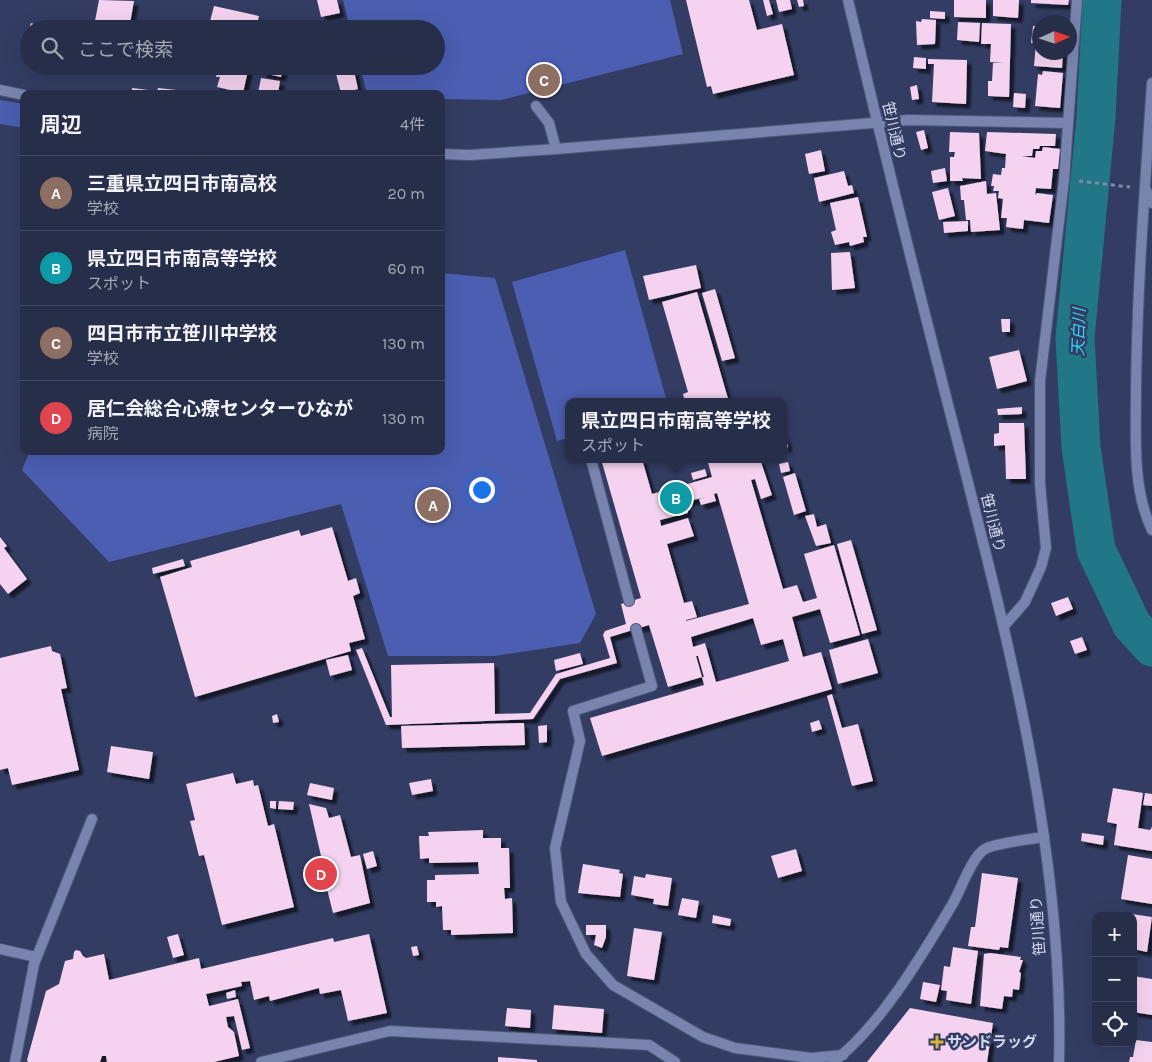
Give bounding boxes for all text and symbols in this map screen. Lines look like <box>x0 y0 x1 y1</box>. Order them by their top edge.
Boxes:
north arrow <box>1032 15 1077 60</box>
search box <box>20 20 445 75</box>
icon: search <box>38 34 66 62</box>
text: ここで検索 <box>78 39 173 61</box>
pin: C <box>528 61 560 99</box>
street label: 笹川通り <box>878 100 910 162</box>
text: 周辺 <box>40 113 82 137</box>
text: 4件 <box>400 115 425 134</box>
text: 三重県立四日市南高校 <box>87 173 277 195</box>
text: A <box>51 184 61 203</box>
text: 20 m <box>387 184 425 203</box>
text: 学校 <box>87 199 119 218</box>
text: 県立四日市南高等学校 <box>87 248 277 270</box>
text: B <box>51 259 61 278</box>
text: 60 m <box>388 259 425 278</box>
text: スポット <box>87 274 151 293</box>
water label: 天白川 <box>1068 306 1089 356</box>
text: 四日市市立笹川中学校 <box>87 323 277 345</box>
text: C <box>51 334 61 353</box>
text: 130 m <box>382 334 425 353</box>
text: 学校 <box>87 349 119 368</box>
text: 居仁会総合心療センターひなが <box>87 398 353 420</box>
popup <box>565 398 787 463</box>
text: D <box>51 409 61 428</box>
text: 130 m <box>382 409 425 428</box>
text: 県立四日市南高等学校 <box>581 410 771 432</box>
text: 病院 <box>87 424 119 443</box>
text: スポット <box>581 436 645 455</box>
your location <box>469 477 495 503</box>
pin: B <box>660 479 692 517</box>
pin: A <box>417 486 449 524</box>
street label: 笹川通り <box>977 492 1009 554</box>
pin: D <box>305 855 337 893</box>
street label: 笹川通り <box>1027 895 1049 957</box>
map controls <box>1092 912 1137 1047</box>
button: + <box>1092 912 1137 957</box>
button: − <box>1092 957 1137 1002</box>
button: locate <box>1092 1002 1137 1047</box>
place label: サンドラッグ <box>947 1033 1037 1051</box>
marker: サンドラッグ <box>931 1036 943 1048</box>

